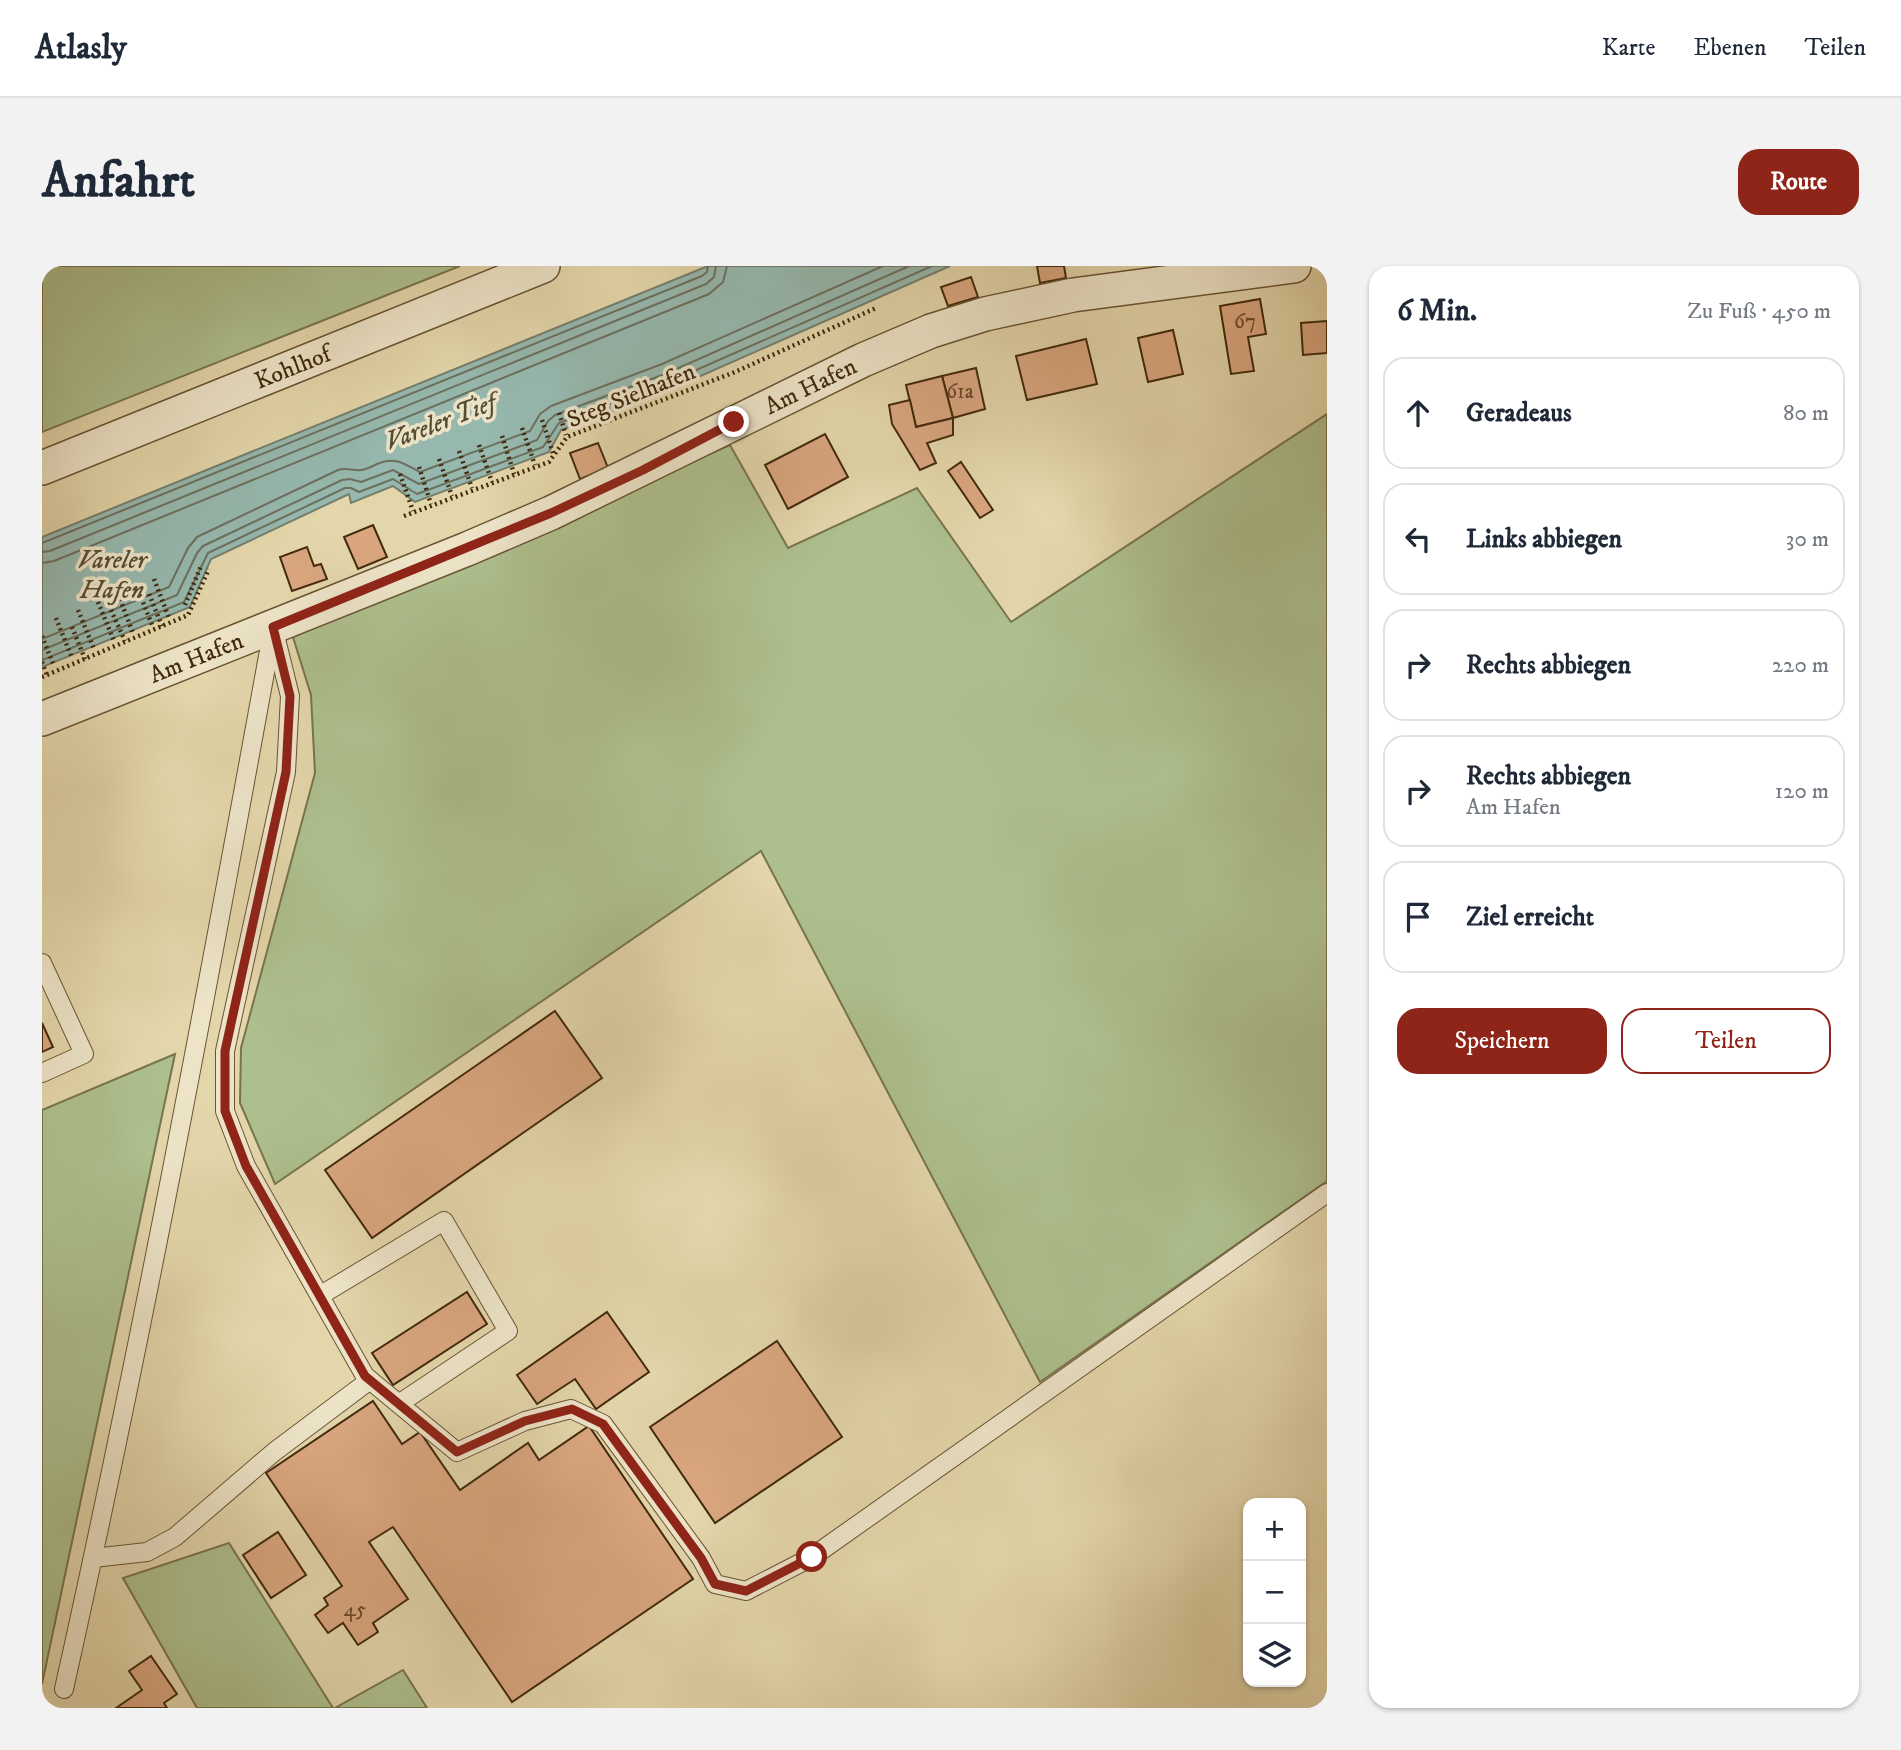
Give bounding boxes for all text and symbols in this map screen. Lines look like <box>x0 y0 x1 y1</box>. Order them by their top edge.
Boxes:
text: Atlasly <box>35 28 127 69</box>
text: Karte <box>1602 33 1655 63</box>
text: Ebenen <box>1693 33 1767 63</box>
text: Teilen <box>1805 33 1866 63</box>
button: Route <box>1738 149 1859 215</box>
text: Anfahrt <box>42 151 195 213</box>
text: 6 Min. <box>1397 293 1477 330</box>
text: Zu Fuß · 450 m <box>1687 297 1831 326</box>
house number: 67 <box>1234 309 1256 335</box>
street label: Kohlhof <box>250 338 339 397</box>
street label: Am Hafen <box>760 351 862 422</box>
street label: Steg Sielhafen <box>563 356 700 435</box>
house number: 61a <box>946 379 974 405</box>
water label: Vareler Tief <box>380 384 507 459</box>
icon: ahead <box>1399 394 1437 432</box>
text: Geradeaus <box>1466 397 1572 430</box>
text: 80 m <box>1783 399 1829 428</box>
route end <box>718 406 749 437</box>
icon: left <box>1399 520 1437 558</box>
text: Links abbiegen <box>1466 523 1622 556</box>
text: 30 m <box>1786 525 1829 554</box>
water label: Vareler Hafen <box>77 544 148 607</box>
street label: Am Hafen <box>145 626 248 691</box>
icon: right <box>1399 646 1437 684</box>
text: Rechts abbiegen <box>1466 649 1631 682</box>
text: 220 m <box>1772 651 1829 680</box>
text: Rechts abbiegen <box>1466 760 1631 793</box>
icon: right <box>1399 772 1437 810</box>
text: 120 m <box>1775 777 1829 806</box>
text: Am Hafen <box>1466 793 1561 822</box>
icon: arrive <box>1399 898 1437 936</box>
text: Ziel erreicht <box>1466 901 1594 934</box>
button: Speichern <box>1397 1008 1607 1074</box>
button: Teilen <box>1621 1008 1831 1074</box>
map controls <box>1243 1498 1306 1687</box>
button: + <box>1243 1498 1306 1561</box>
route start <box>796 1541 827 1572</box>
button: − <box>1243 1561 1306 1624</box>
house number: 45 <box>344 1597 366 1623</box>
button: layers <box>1243 1624 1306 1687</box>

